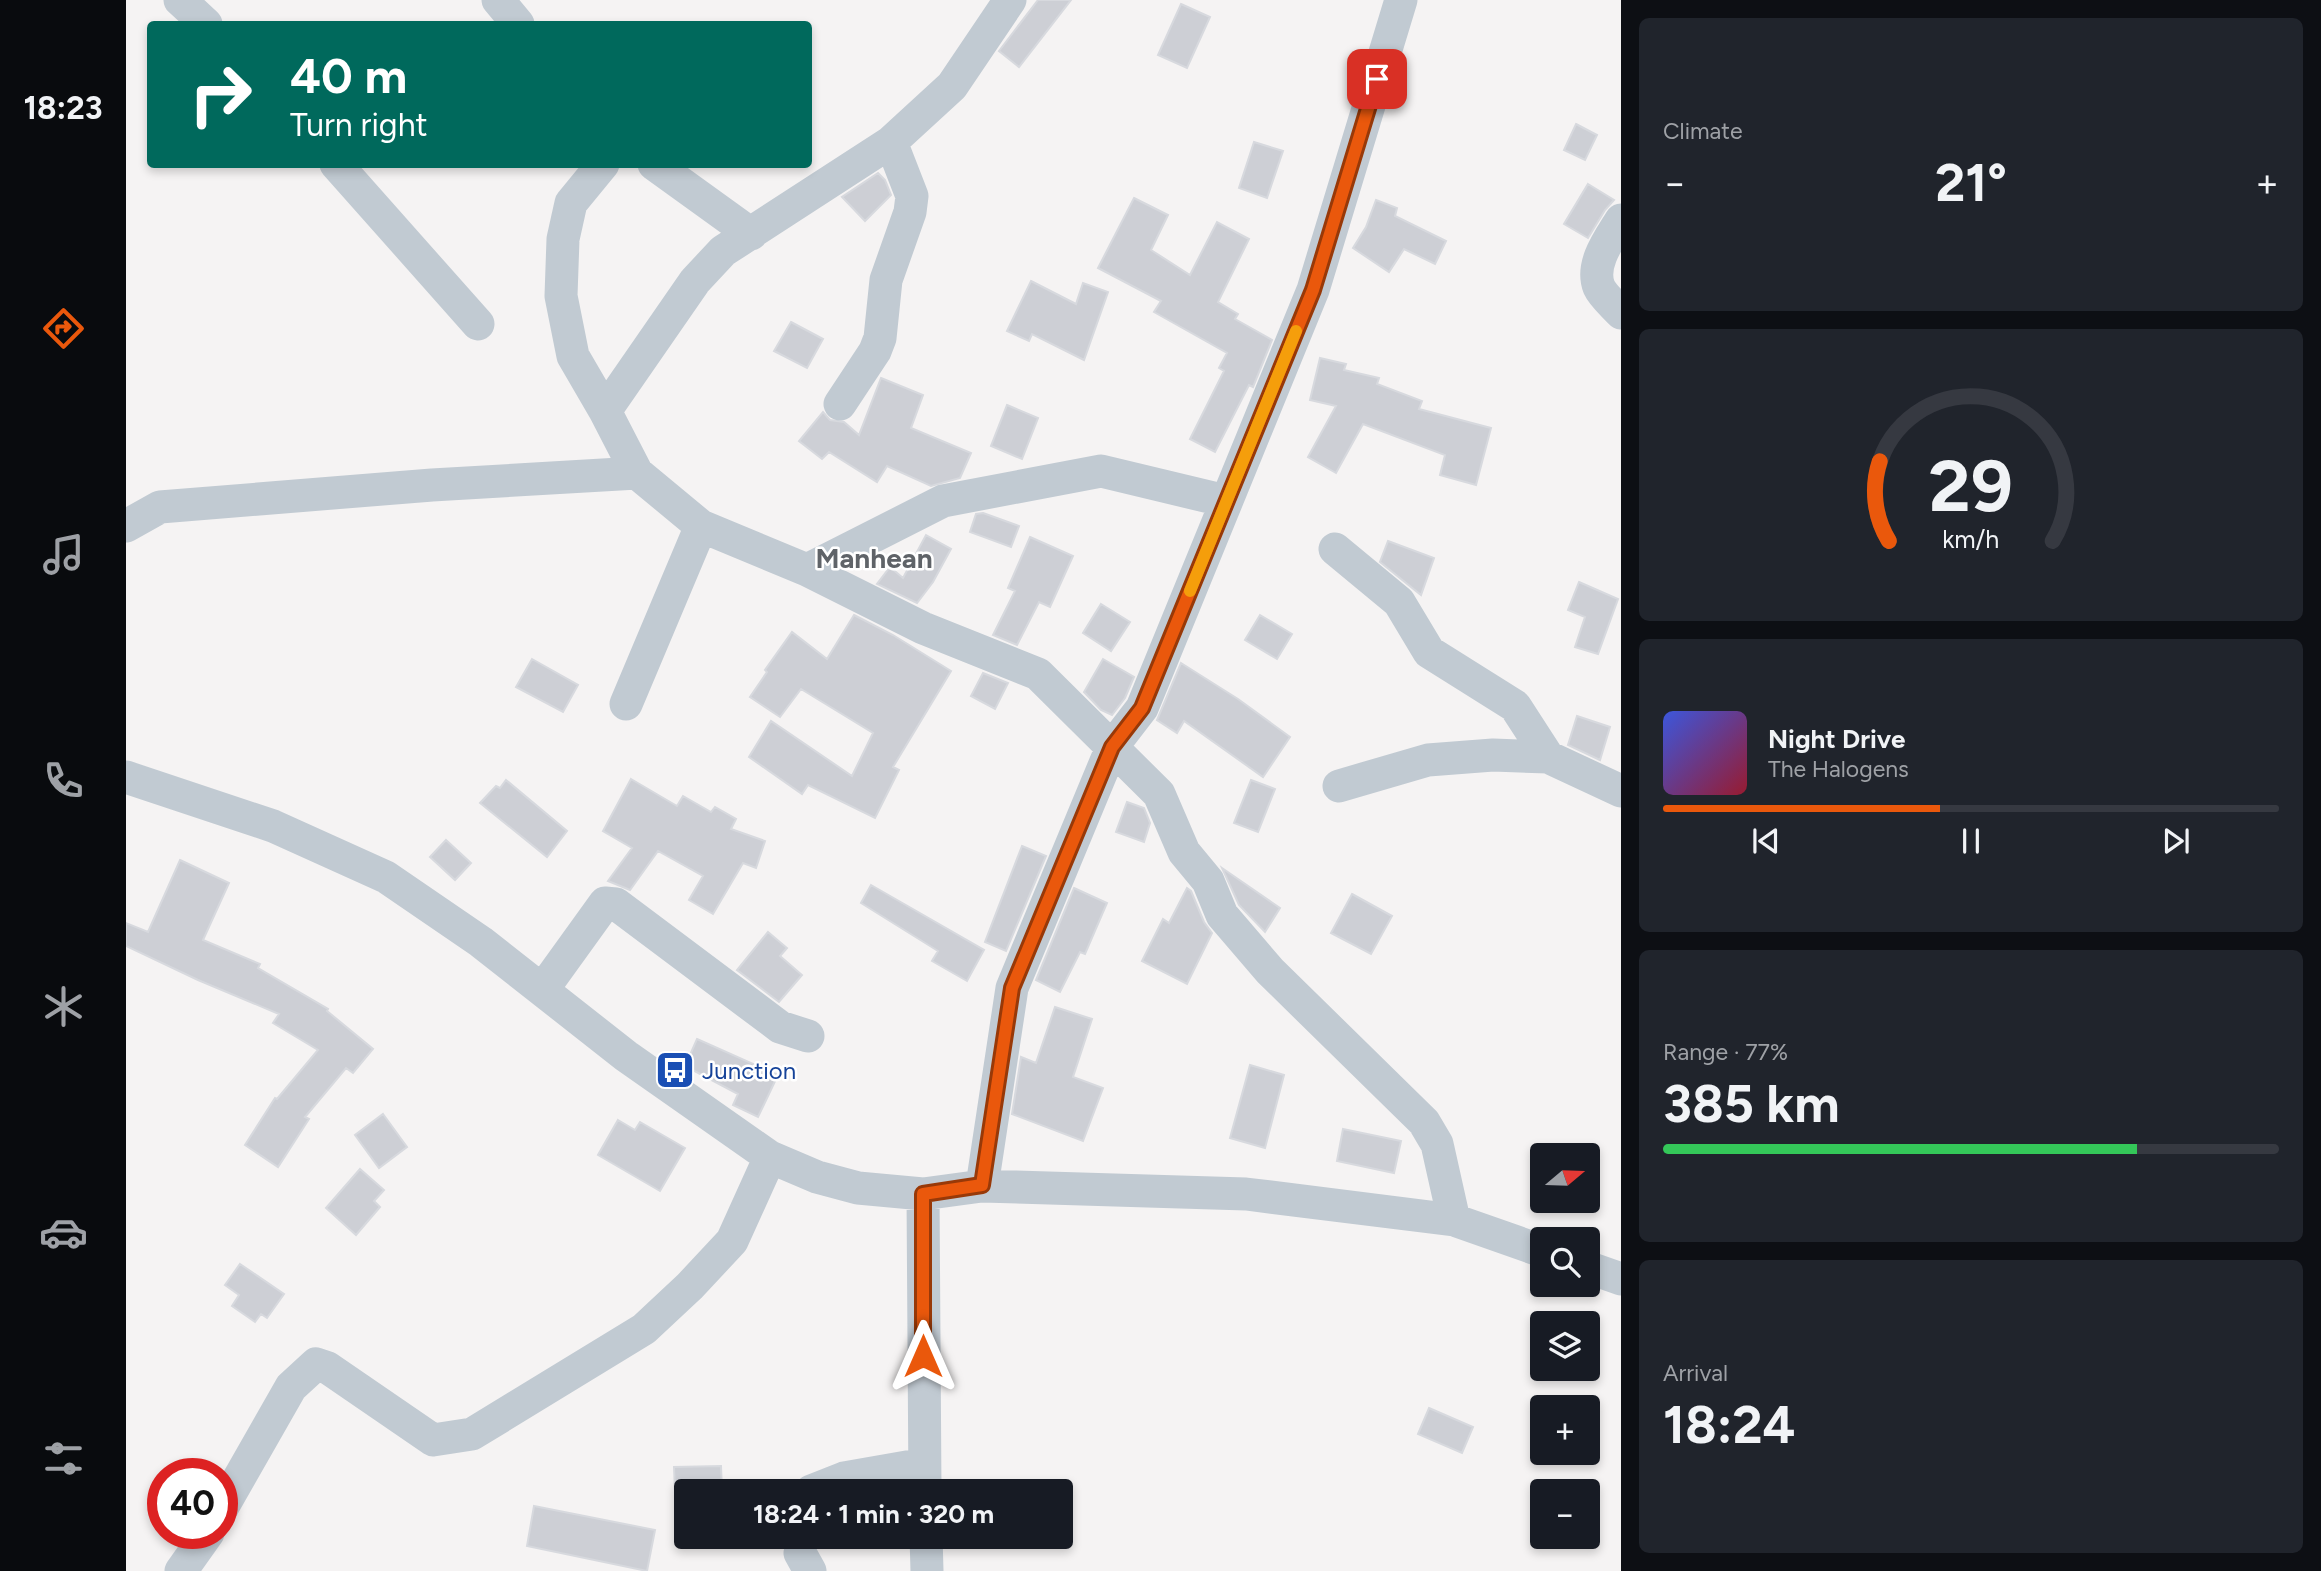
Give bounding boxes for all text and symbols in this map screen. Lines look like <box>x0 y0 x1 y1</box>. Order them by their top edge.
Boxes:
text: 40 m <box>290 46 407 105</box>
icon: right <box>175 49 266 140</box>
pin <box>1347 49 1407 109</box>
icon: arrive <box>1358 60 1396 98</box>
text: 18:23 <box>23 89 103 127</box>
text: Turn right <box>290 106 428 144</box>
text: Climate <box>1663 117 1742 145</box>
text: 21° <box>1935 152 2007 214</box>
text: − <box>1663 160 1687 206</box>
text: + <box>2255 160 2279 206</box>
icon: directions <box>39 304 88 353</box>
text: 29 <box>1929 442 2013 529</box>
text: km/h <box>1942 524 2000 554</box>
icon: music <box>39 530 88 579</box>
district label: Manhean <box>815 541 933 575</box>
text: Night Drive <box>1768 723 1905 755</box>
text: The Halogens <box>1768 755 1909 783</box>
icon: phone <box>39 756 88 805</box>
icon: previous <box>1747 822 1785 860</box>
icon: pause <box>1952 822 1990 860</box>
icon: next <box>2157 822 2195 860</box>
icon: climate <box>39 982 88 1031</box>
text: Range · 77% <box>1663 1038 1788 1066</box>
bus stop icon: Junction <box>654 1049 696 1091</box>
place label: Junction <box>702 1056 796 1085</box>
text: 385 km <box>1663 1073 1840 1135</box>
north arrow <box>1530 1143 1600 1213</box>
map controls <box>1530 1143 1600 1549</box>
icon: car <box>39 1208 88 1257</box>
button: search <box>1530 1227 1600 1297</box>
button: layers <box>1530 1311 1600 1381</box>
position arrow <box>886 1319 960 1393</box>
text: Arrival <box>1663 1359 1728 1387</box>
text: 18:24 <box>1663 1394 1795 1456</box>
button: + <box>1530 1395 1600 1465</box>
icon: filters <box>39 1434 88 1483</box>
speed limit sign: 40 <box>147 1458 238 1549</box>
button: − <box>1530 1479 1600 1549</box>
text: 18:24 · 1 min · 320 m <box>753 1498 994 1530</box>

